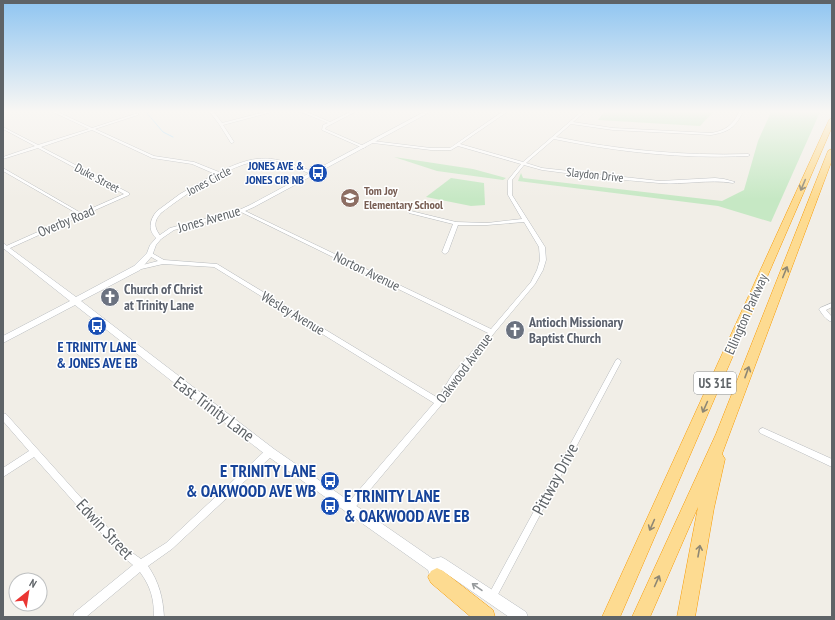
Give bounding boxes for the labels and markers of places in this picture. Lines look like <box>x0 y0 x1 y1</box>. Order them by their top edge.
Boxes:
place label: JONES AVE & JONES CIR NB <box>244 158 304 187</box>
bus stop icon: JONES AVE & JONES CIR NB <box>307 162 329 184</box>
place label: Tom Joy Elementary School <box>364 183 443 212</box>
school or university icon: Tom Joy Elementary School <box>339 187 361 209</box>
place label: Church of Christ at Trinity Lane <box>124 280 203 314</box>
church icon: Church of Christ at Trinity Lane <box>99 286 121 308</box>
place label: Antioch Missionary Baptist Church <box>528 313 624 347</box>
bus stop icon: E TRINITY LANE & JONES AVE EB <box>86 315 108 337</box>
church icon: Antioch Missionary Baptist Church <box>504 319 526 341</box>
place label: E TRINITY LANE & JONES AVE EB <box>56 338 138 372</box>
place label: E TRINITY LANE & OAKWOOD AVE WB <box>186 460 316 502</box>
bus stop icon: E TRINITY LANE & OAKWOOD AVE WB <box>319 470 341 492</box>
place label: E TRINITY LANE & OAKWOOD AVE EB <box>344 485 469 527</box>
bus stop icon: E TRINITY LANE & OAKWOOD AVE EB <box>319 495 341 517</box>

